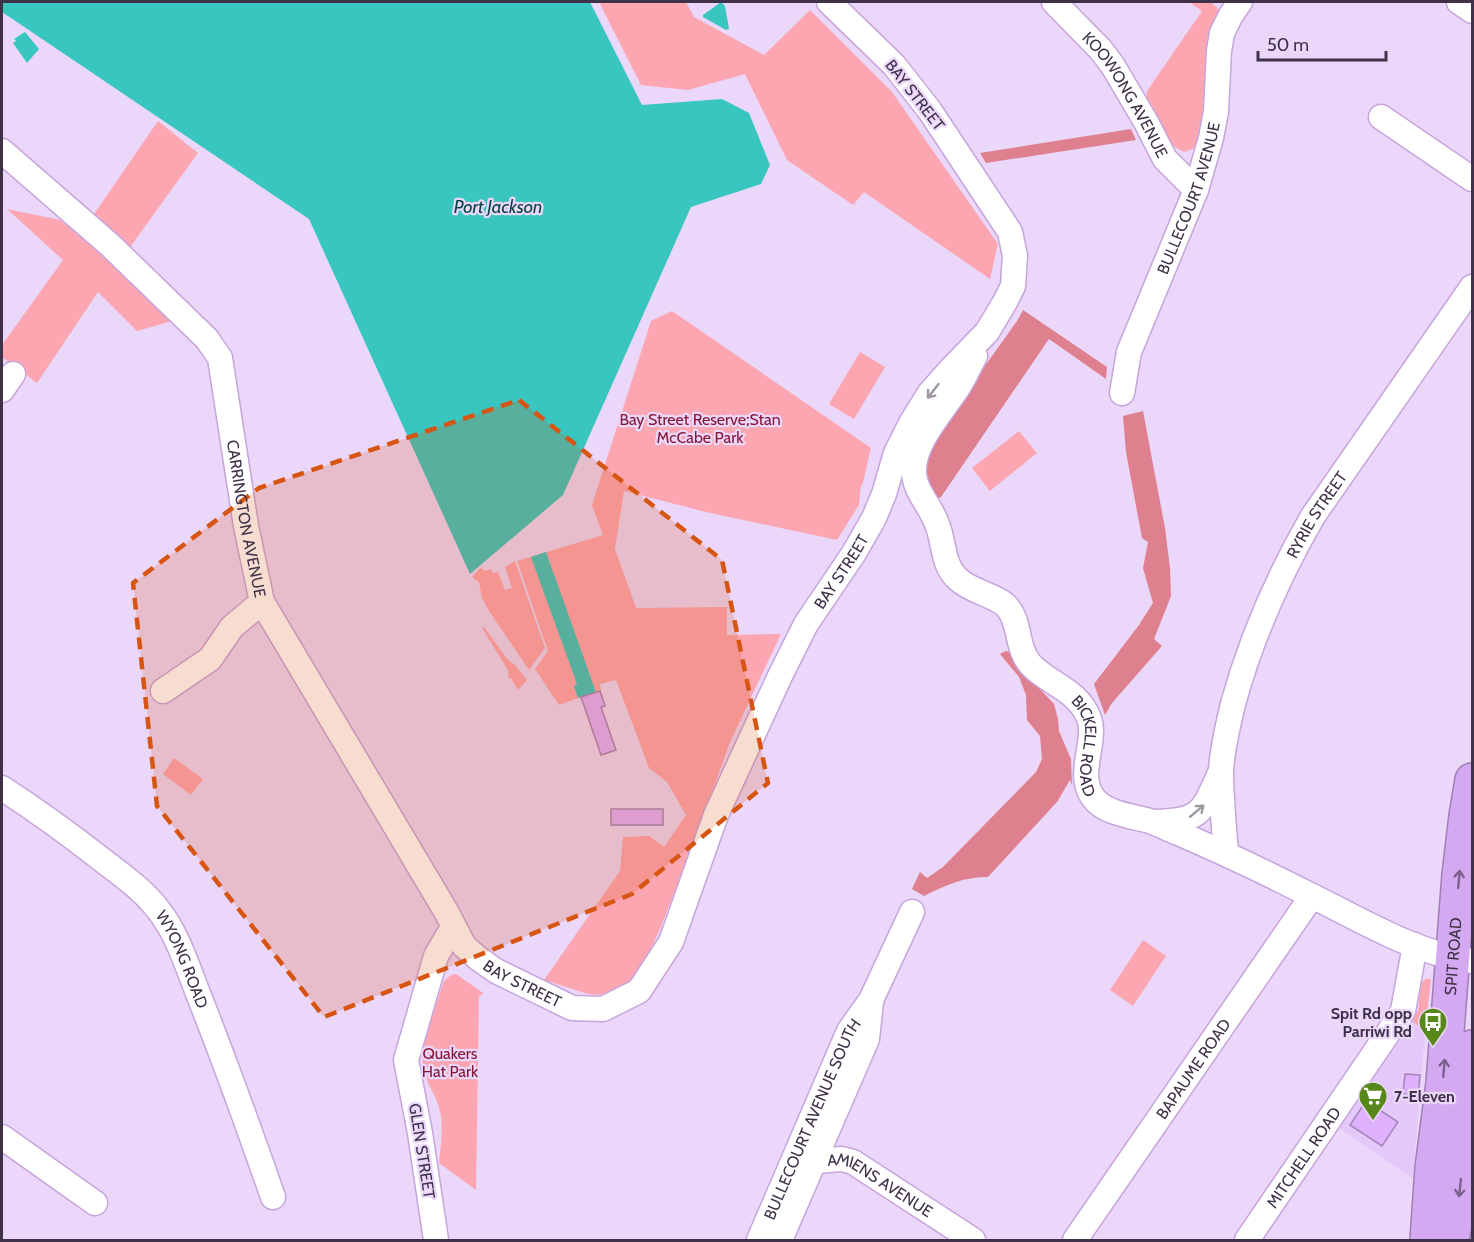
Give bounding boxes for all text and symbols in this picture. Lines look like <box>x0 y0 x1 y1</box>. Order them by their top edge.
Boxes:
scale bar <box>1258 24 1386 62</box>
street label: KOOWONG AVENUE <box>1079 28 1172 161</box>
text: 50 m <box>1267 34 1309 56</box>
street label: BAY STREET <box>881 56 949 135</box>
street label: BULLECOURT AVENUE <box>1153 120 1223 277</box>
water label: Port Jackson <box>454 196 542 218</box>
one-way arrow <box>927 382 940 398</box>
park label: Bay Street Reserve;Stan McCabe Park <box>619 410 781 447</box>
street label: CARRINGTON AVENUE <box>223 438 270 599</box>
street label: RYRIE STREET <box>1282 467 1351 561</box>
street label: BAY STREET <box>810 531 872 612</box>
street label: BICKELL ROAD <box>1068 691 1101 800</box>
one-way arrow <box>1189 805 1205 818</box>
one-way arrow <box>1454 869 1465 889</box>
street label: WYONG ROAD <box>152 907 212 1011</box>
street label: SPIT ROAD <box>1440 917 1465 996</box>
street label: BAY STREET <box>480 956 565 1011</box>
place label: Spit Rd opp Parriwi Rd <box>1331 1004 1412 1041</box>
bus stop icon: Spit Rd opp Parriwi Rd <box>1417 1006 1449 1048</box>
street label: BULLECOURT AVENUE SOUTH <box>760 1015 864 1222</box>
street label: BAPAUME ROAD <box>1152 1015 1234 1123</box>
park label: Quakers Hat Park <box>422 1044 479 1081</box>
one-way arrow <box>1439 1058 1450 1078</box>
supermarket icon: 7-Eleven <box>1357 1080 1389 1122</box>
place label: 7-Eleven <box>1394 1087 1455 1106</box>
street label: GLEN STREET <box>405 1102 439 1200</box>
street label: MITCHELL ROAD <box>1262 1103 1344 1212</box>
street label: AMIENS AVENUE <box>827 1149 936 1221</box>
one-way arrow <box>1454 1178 1465 1198</box>

